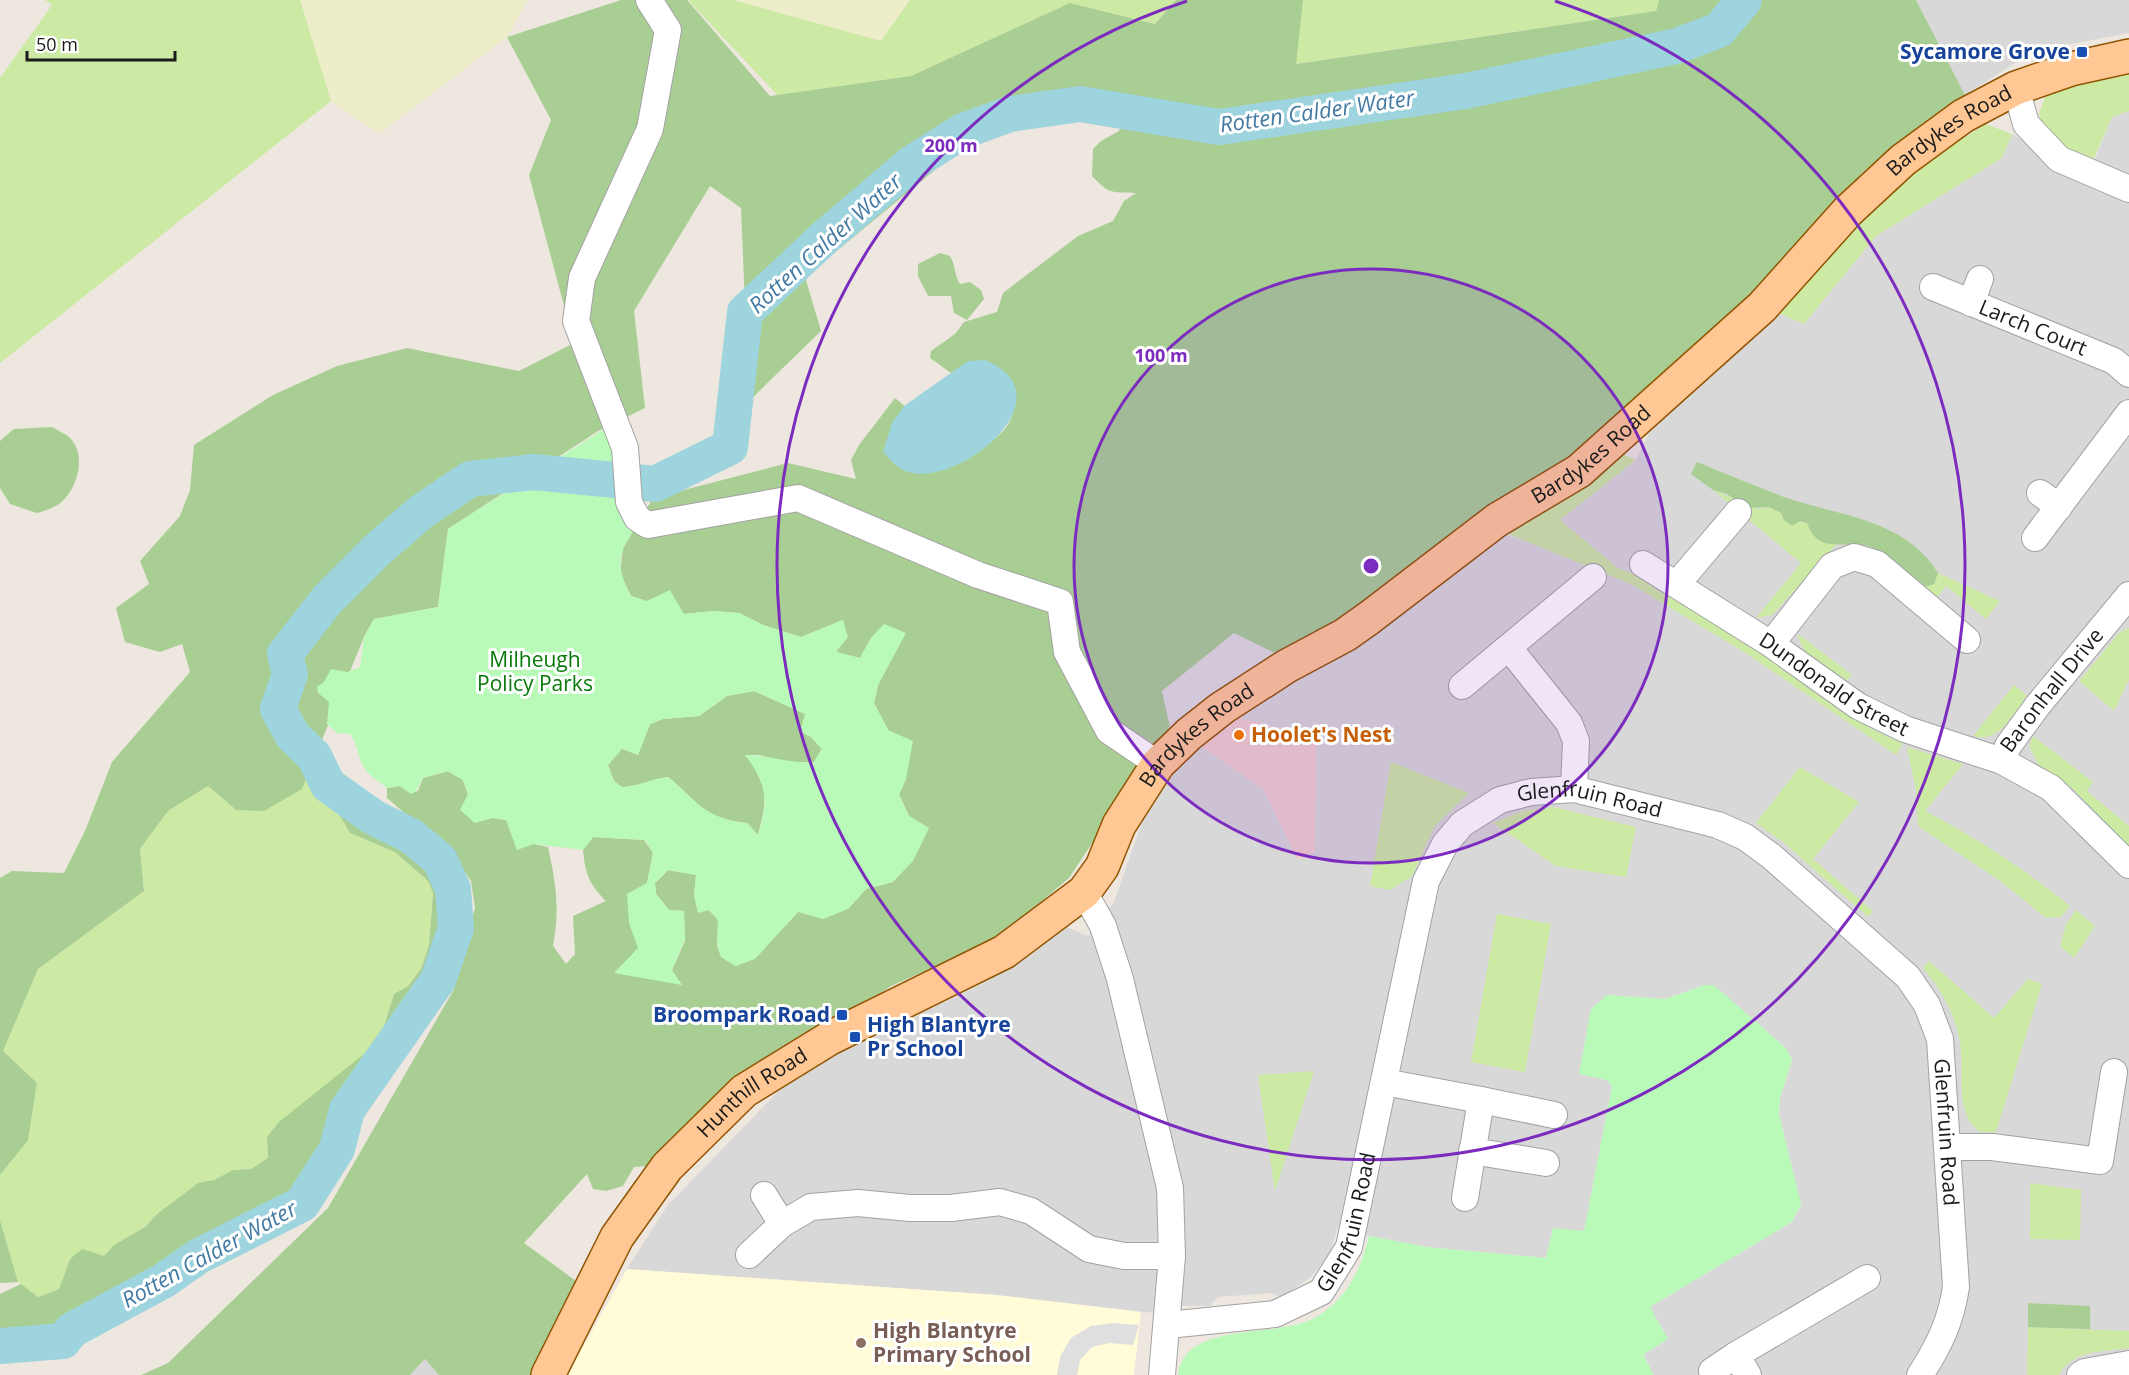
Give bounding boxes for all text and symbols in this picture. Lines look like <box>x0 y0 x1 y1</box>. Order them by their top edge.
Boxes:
scale bar <box>27 24 176 62</box>
text: 50 m <box>36 32 78 56</box>
place label: Sycamore Grove <box>1900 37 2070 65</box>
marker: Sycamore Grove <box>2075 45 2089 59</box>
street label: Bardykes Road <box>1880 78 2016 182</box>
water label: Rotten Calder Water <box>1218 81 1417 138</box>
text: 200 m <box>924 133 978 157</box>
water label: Rotten Calder Water <box>742 165 908 319</box>
street label: Larch Court <box>1975 292 2092 362</box>
text: 100 m <box>1134 343 1188 367</box>
street label: Bardykes Road <box>1525 398 1656 510</box>
centre of rings <box>1361 556 1381 576</box>
street label: Baronhall Drive <box>1993 622 2109 758</box>
street label: Dundonald Street <box>1754 625 1914 742</box>
park label: Milheugh Policy Parks <box>477 645 593 697</box>
street label: Bardykes Road <box>1132 676 1259 792</box>
place label: Hoolet's Nest <box>1251 720 1392 748</box>
marker: Hoolet's Nest <box>1232 728 1246 742</box>
street label: Glenfruin Road <box>1514 774 1665 824</box>
place label: Broompark Road <box>653 1000 830 1028</box>
marker: Broompark Road <box>835 1008 849 1022</box>
place label: High Blantyre Pr School <box>867 1010 1011 1062</box>
marker: High Blantyre Pr School <box>848 1030 862 1044</box>
street label: Hunthill Road <box>690 1040 812 1143</box>
street label: Glenfruin Road <box>1928 1057 1966 1207</box>
street label: Glenfruin Road <box>1309 1150 1382 1297</box>
water label: Rotten Calder Water <box>116 1192 303 1314</box>
place label: High Blantyre Primary School <box>873 1316 1031 1368</box>
marker: High Blantyre Primary School <box>854 1336 868 1350</box>

